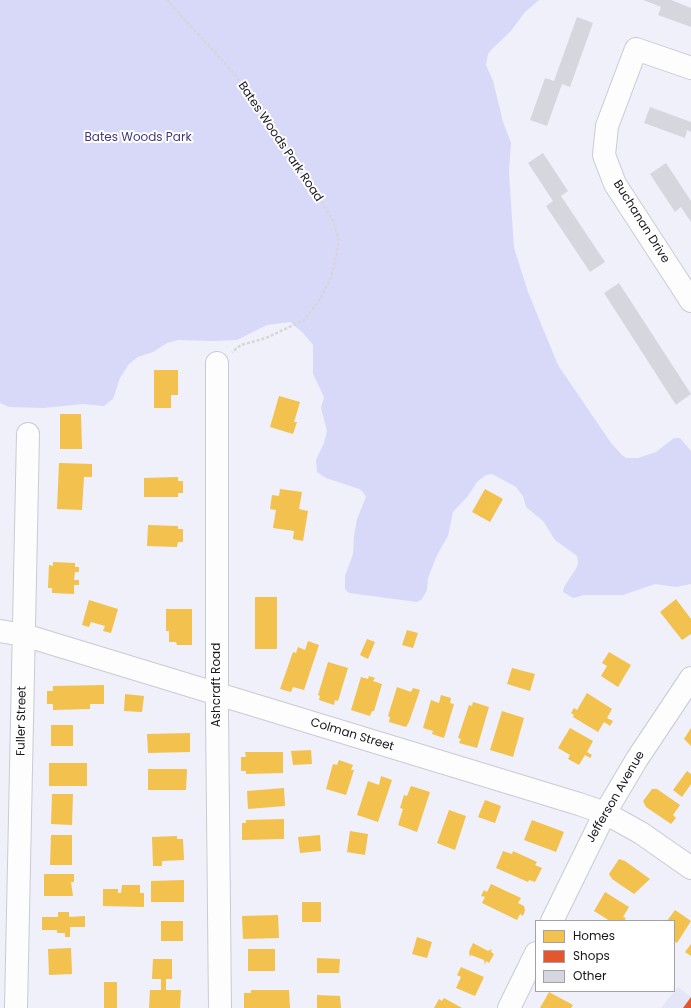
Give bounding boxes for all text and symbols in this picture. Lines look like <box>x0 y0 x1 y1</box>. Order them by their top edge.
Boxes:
street label: Bates Woods Park Road <box>234 79 326 205</box>
park label: Bates Woods Park <box>84 131 192 145</box>
street label: Buchanan Drive <box>610 178 672 266</box>
street label: Ashcraft Road <box>210 643 224 727</box>
street label: Fuller Street <box>14 686 30 756</box>
street label: Colman Street <box>309 715 395 755</box>
street label: Jefferson Avenue <box>584 749 648 845</box>
legend <box>535 920 675 992</box>
text: Homes <box>573 927 615 944</box>
text: Shops <box>573 947 610 964</box>
text: Other <box>573 967 606 984</box>

